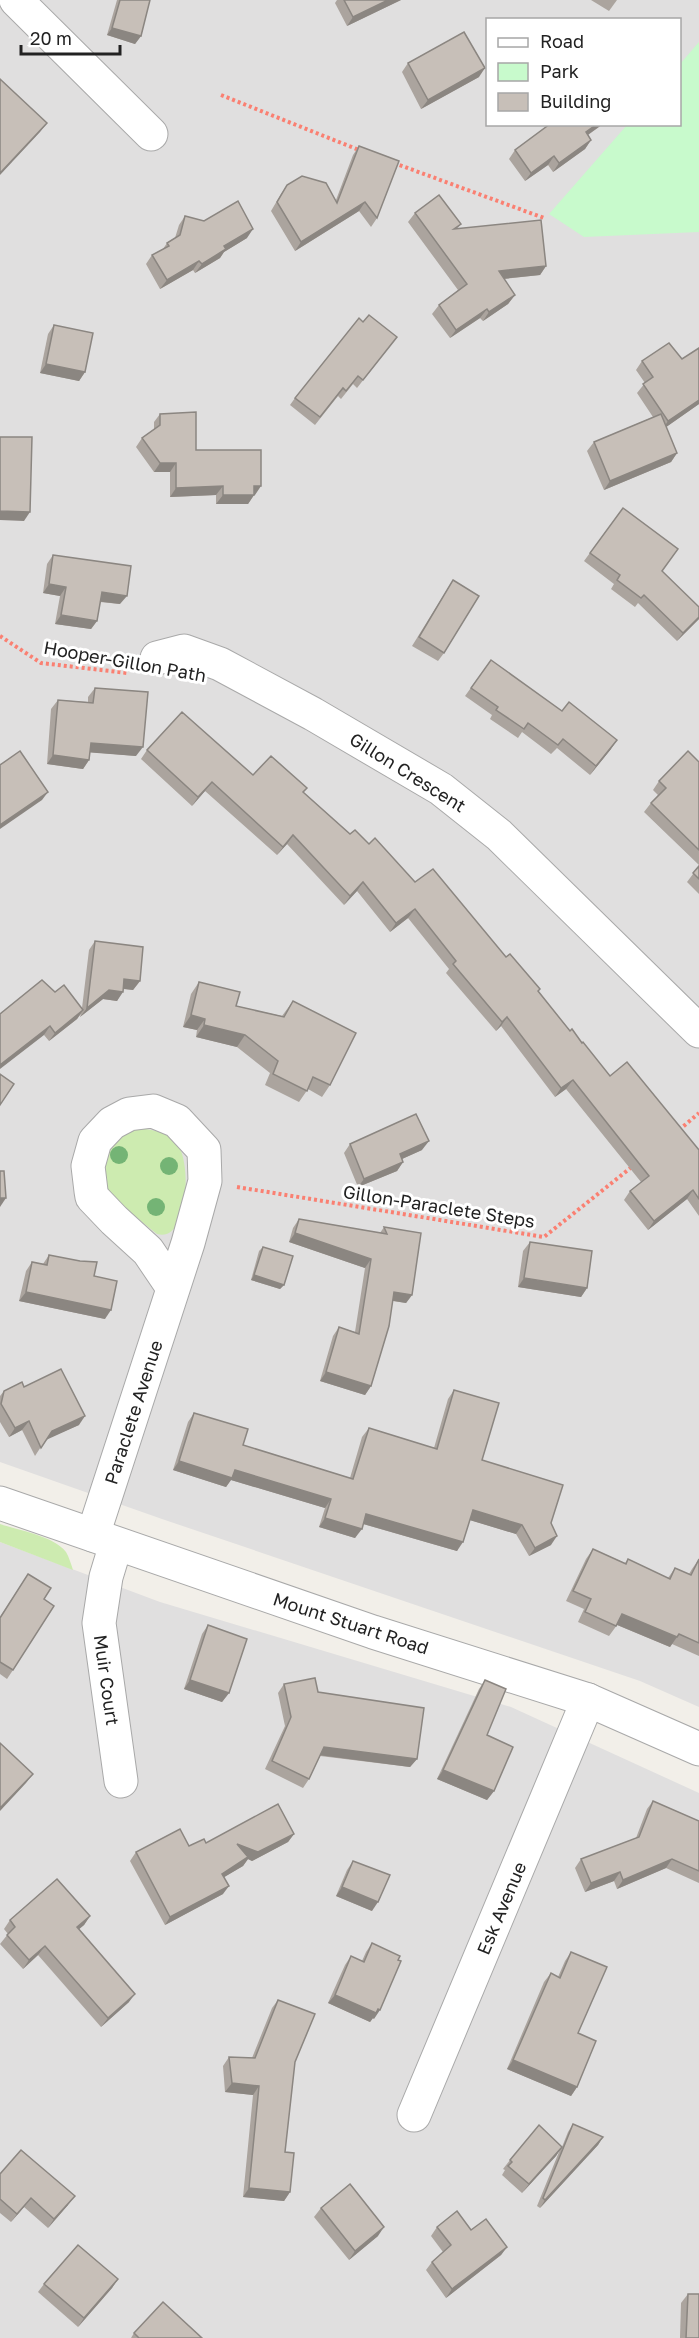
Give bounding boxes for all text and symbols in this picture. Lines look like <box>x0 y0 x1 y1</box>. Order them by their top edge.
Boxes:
scale bar <box>21 18 120 56</box>
legend <box>486 18 681 126</box>
text: 20 m <box>30 27 72 49</box>
text: Road <box>540 30 584 52</box>
text: Park <box>540 60 579 82</box>
text: Building <box>540 90 611 112</box>
street label: Hooper-Gillon Path <box>42 636 208 686</box>
street label: Gillon Crescent <box>346 728 470 816</box>
street label: Gillon-Paraclete Steps <box>342 1180 536 1232</box>
street label: Paraclete Avenue <box>99 1337 167 1487</box>
street label: Mount Stuart Road <box>270 1587 432 1659</box>
street label: Muir Court <box>90 1633 124 1727</box>
street label: Esk Avenue <box>472 1858 530 1958</box>

